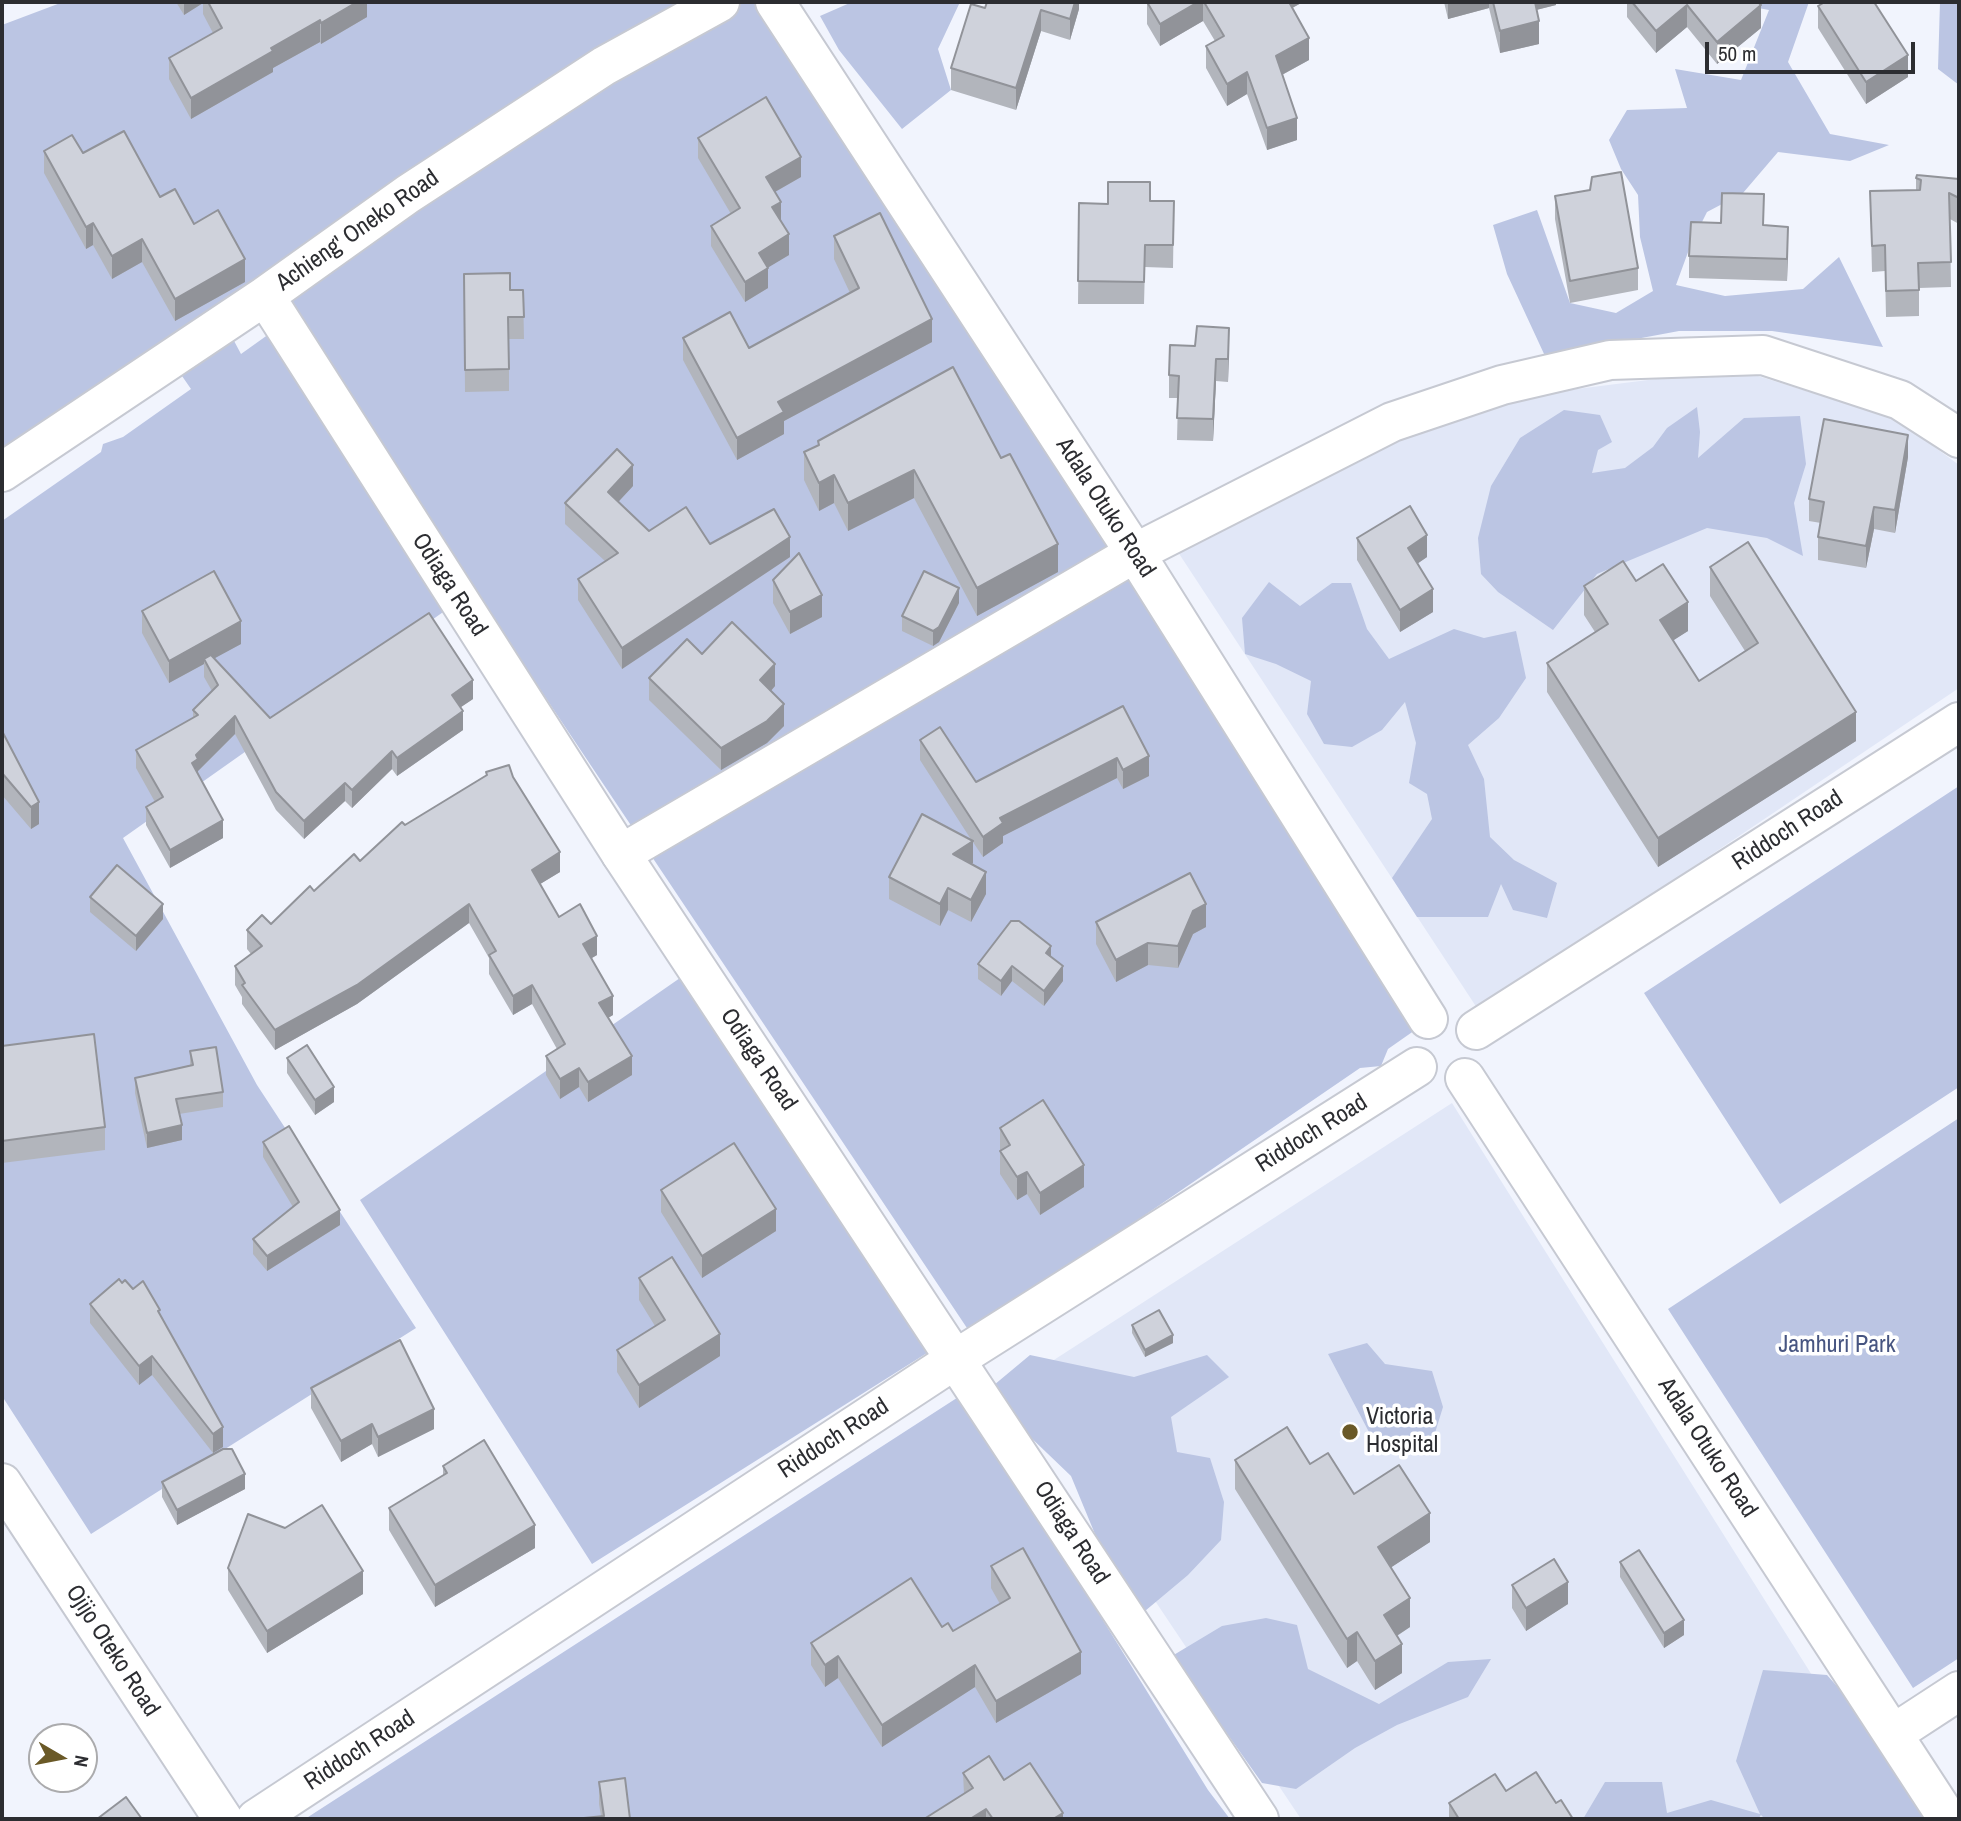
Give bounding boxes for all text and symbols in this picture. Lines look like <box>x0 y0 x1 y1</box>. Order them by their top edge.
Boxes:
scale bar <box>1709 28 1919 72</box>
text: 50 m <box>1718 39 1756 68</box>
street label: Achieng' Oneko Road <box>271 164 445 298</box>
street label: Adala Otuko Road <box>1049 433 1161 583</box>
street label: Odiaga Road <box>405 528 493 642</box>
street label: Riddoch Road <box>1727 785 1849 877</box>
street label: Odiaga Road <box>713 1003 803 1117</box>
street label: Riddoch Road <box>1251 1088 1373 1180</box>
park label: Jamhuri Park <box>1778 1332 1896 1360</box>
street label: Adala Otuko Road <box>1651 1373 1763 1523</box>
street label: Riddoch Road <box>773 1393 895 1485</box>
place label: Victoria Hospital <box>1366 1404 1438 1460</box>
marker: Victoria Hospital <box>1340 1422 1360 1442</box>
street label: Odiaga Road <box>1027 1476 1115 1590</box>
street label: Ojijo Oteko Road <box>59 1580 165 1722</box>
street label: Riddoch Road <box>299 1705 421 1797</box>
north arrow <box>28 1723 98 1793</box>
text: N <box>68 1754 95 1769</box>

